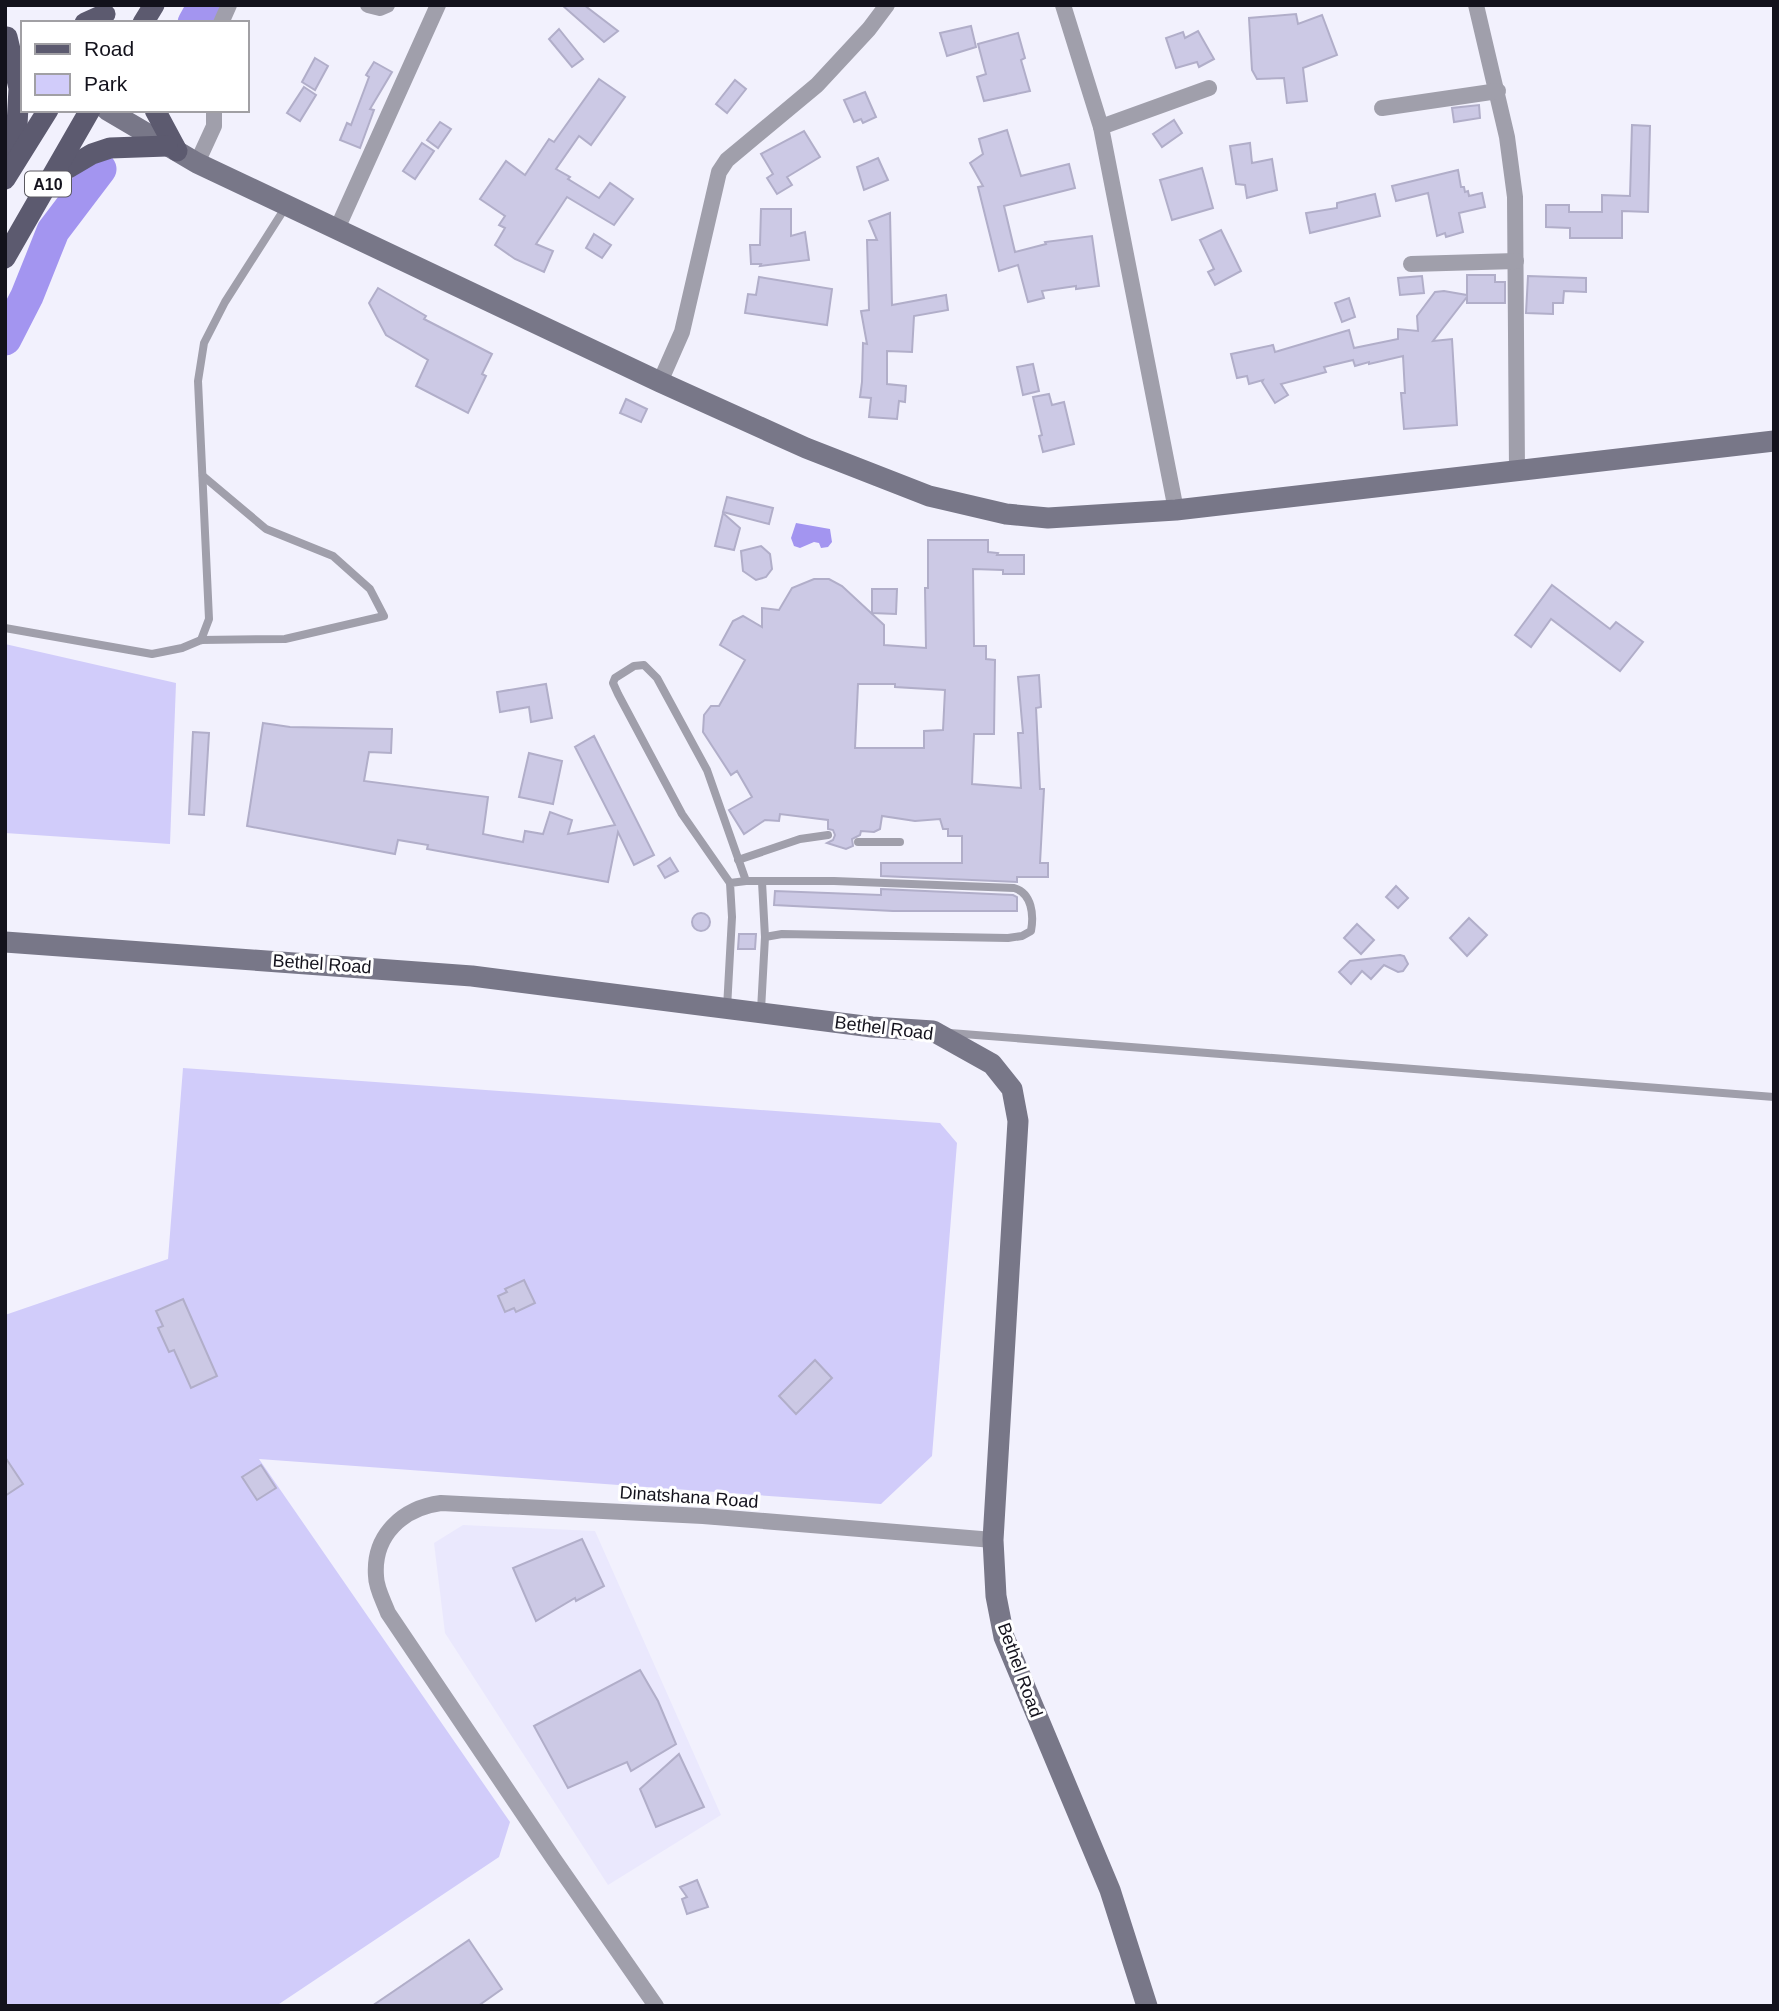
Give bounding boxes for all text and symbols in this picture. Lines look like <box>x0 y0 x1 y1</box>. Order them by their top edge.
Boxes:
legend <box>21 21 248 112</box>
text: Road <box>84 37 134 60</box>
text: Park <box>84 72 128 95</box>
road number: A10 <box>25 172 71 196</box>
street label: Bethel Road <box>272 951 372 977</box>
street label: Bethel Road <box>834 1012 934 1044</box>
street label: Dinatshana Road <box>619 1482 759 1512</box>
street label: Bethel Road <box>994 1620 1046 1720</box>

